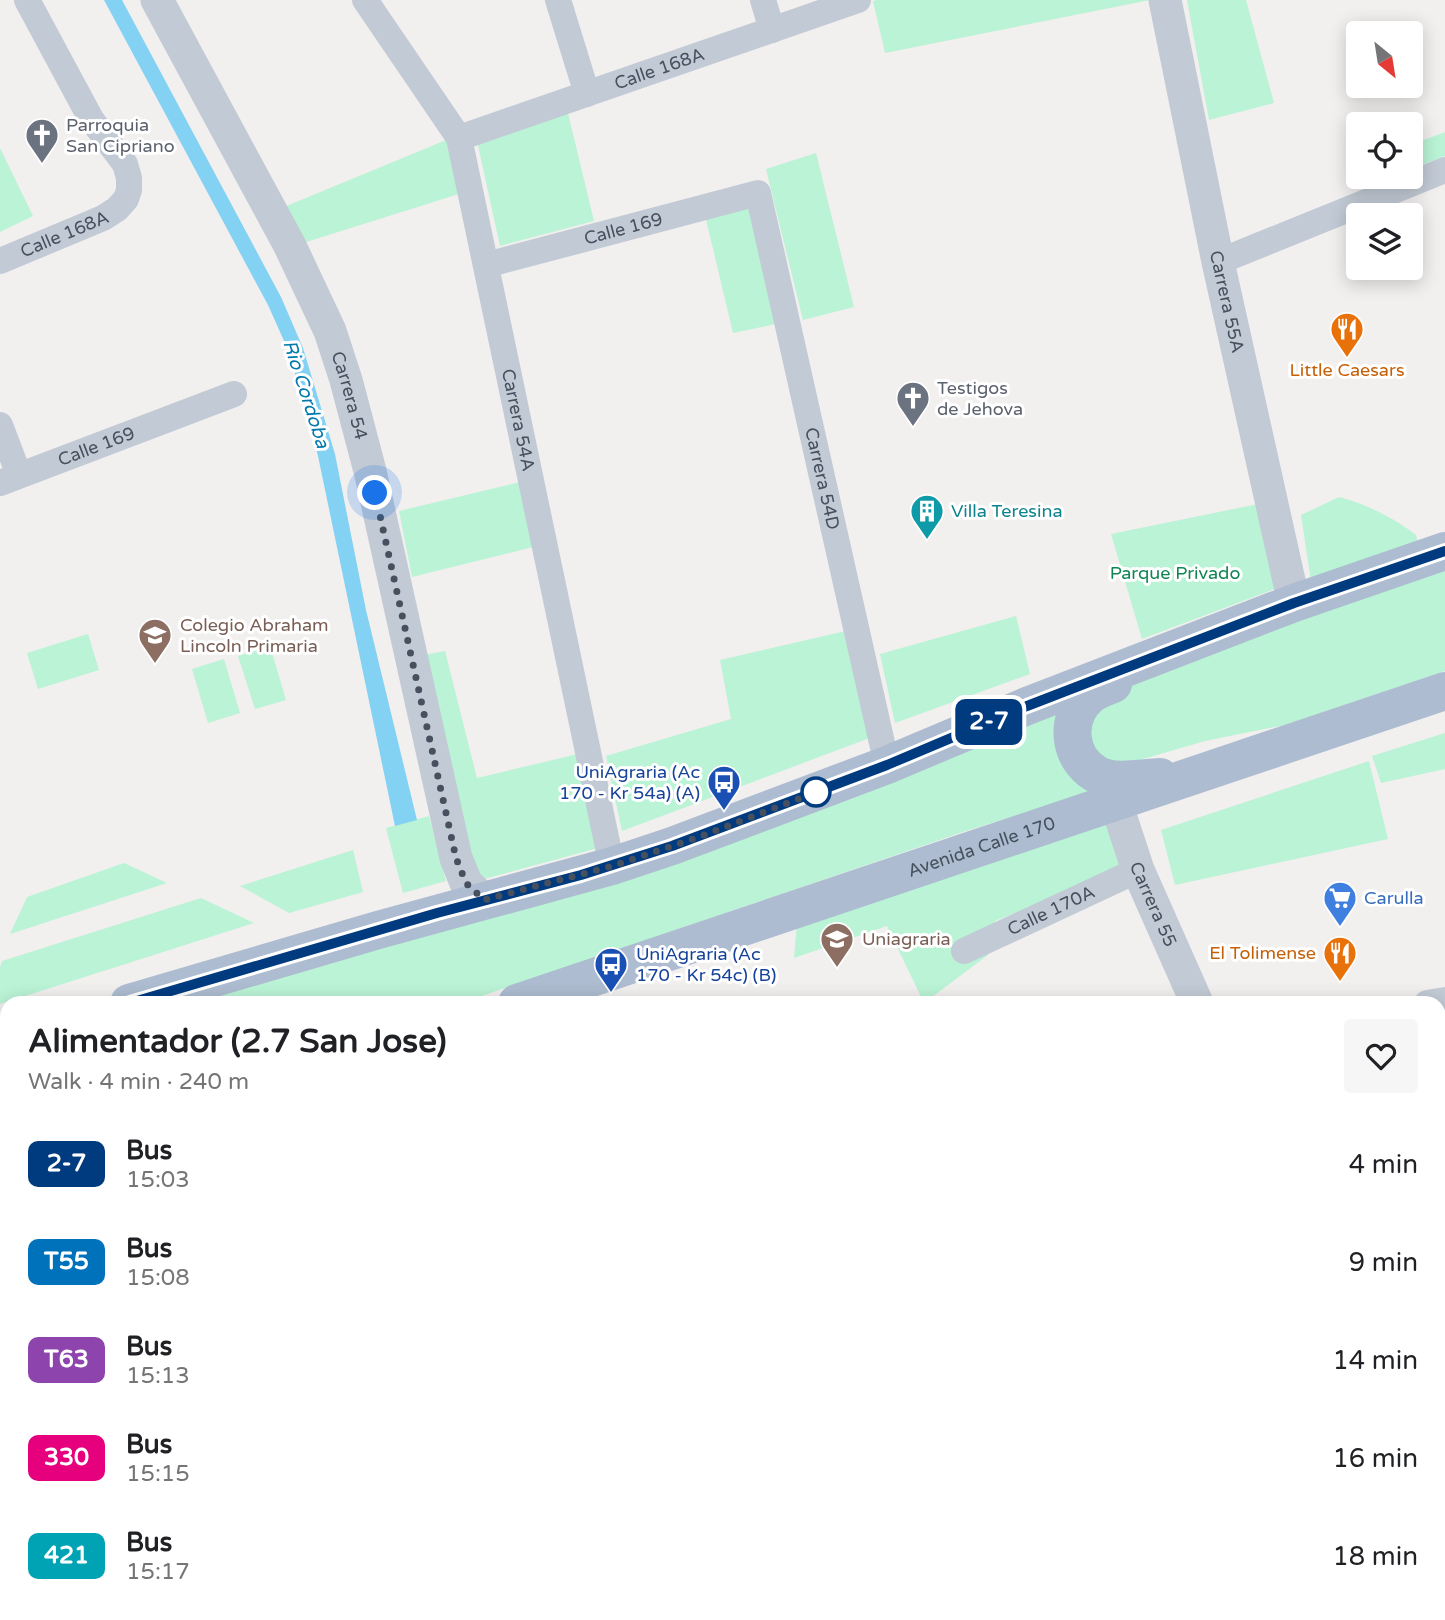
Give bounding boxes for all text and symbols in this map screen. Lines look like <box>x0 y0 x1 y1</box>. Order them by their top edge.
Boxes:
north arrow <box>1346 21 1423 98</box>
map controls <box>1346 21 1423 280</box>
street label: Calle 168A <box>611 43 707 94</box>
button: locate <box>1346 112 1423 189</box>
place label: Parroquia San Cipriano <box>66 114 175 157</box>
church icon: Parroquia San Cipriano <box>23 116 61 165</box>
button: layers <box>1346 203 1423 280</box>
street label: Calle 168A <box>17 206 112 262</box>
street label: Calle 169 <box>582 208 665 250</box>
street label: Carrera 55A <box>1205 249 1249 355</box>
restaurant icon: Little Caesars <box>1328 310 1366 359</box>
water label: Rio Cordoba <box>278 337 334 452</box>
street label: Carrera 54 <box>326 349 372 442</box>
place label: Little Caesars <box>1289 359 1405 381</box>
street label: Carrera 54A <box>497 367 540 473</box>
place label: Testigos de Jehova <box>937 377 1023 420</box>
church icon: Testigos de Jehova <box>894 379 932 428</box>
street label: Calle 169 <box>55 422 138 471</box>
street label: Carrera 54D <box>800 425 845 532</box>
your location <box>357 475 392 510</box>
building icon: Villa Teresina <box>908 492 946 541</box>
place label: Villa Teresina <box>951 500 1063 522</box>
park label: Parque Privado <box>1110 562 1240 584</box>
place label: Colegio Abraham Lincoln Primaria <box>180 614 329 657</box>
school or university icon: Colegio Abraham Lincoln Primaria <box>136 616 174 665</box>
line badge: 2-7 <box>949 699 1029 745</box>
text: 2-7 <box>969 707 1009 736</box>
place label: UniAgraria (Ac 170 - Kr 54a) (A) <box>559 761 700 804</box>
bus stop icon: UniAgraria (Ac 170 - Kr 54a) (A) <box>705 763 743 812</box>
unlabelled marker <box>801 777 831 807</box>
street label: Avenida Calle 170 <box>905 812 1058 882</box>
street label: Carrera 55 <box>1125 859 1182 950</box>
supermarket icon: Carulla <box>1321 879 1359 928</box>
street label: Calle 170A <box>1004 881 1098 940</box>
place label: Carulla <box>1364 887 1424 909</box>
school or university icon: Uniagraria <box>818 920 856 969</box>
place label: Uniagraria <box>862 928 951 950</box>
restaurant icon: El Tolimense <box>1321 934 1359 983</box>
place label: El Tolimense <box>1209 942 1316 964</box>
place label: UniAgraria (Ac 170 - Kr 54c) (B) <box>636 943 776 986</box>
bus stop icon: UniAgraria (Ac 170 - Kr 54c) (B) <box>592 945 630 994</box>
button: heart <box>1344 1019 1418 1093</box>
text: Alimentador (2.7 San Jose) <box>28 1022 446 1061</box>
text: Walk · 4 min · 240 m <box>28 1068 249 1096</box>
text: Bus <box>126 1135 172 1166</box>
text: 2-7 <box>47 1149 86 1178</box>
text: 4 min <box>1349 1149 1418 1180</box>
text: 15:03 <box>126 1166 190 1194</box>
text: Bus <box>126 1233 172 1264</box>
text: T55 <box>44 1247 89 1276</box>
text: 9 min <box>1349 1247 1418 1278</box>
text: 15:08 <box>126 1264 190 1292</box>
text: Bus <box>126 1331 172 1362</box>
text: T63 <box>44 1345 89 1374</box>
text: 14 min <box>1332 1345 1418 1376</box>
text: 15:13 <box>126 1362 190 1390</box>
text: Bus <box>126 1429 172 1460</box>
text: 330 <box>44 1443 89 1472</box>
text: 16 min <box>1332 1443 1418 1474</box>
text: 15:15 <box>126 1460 190 1488</box>
text: Bus <box>126 1527 172 1558</box>
text: 421 <box>44 1541 89 1570</box>
text: 18 min <box>1332 1541 1418 1572</box>
text: 15:17 <box>126 1558 190 1586</box>

